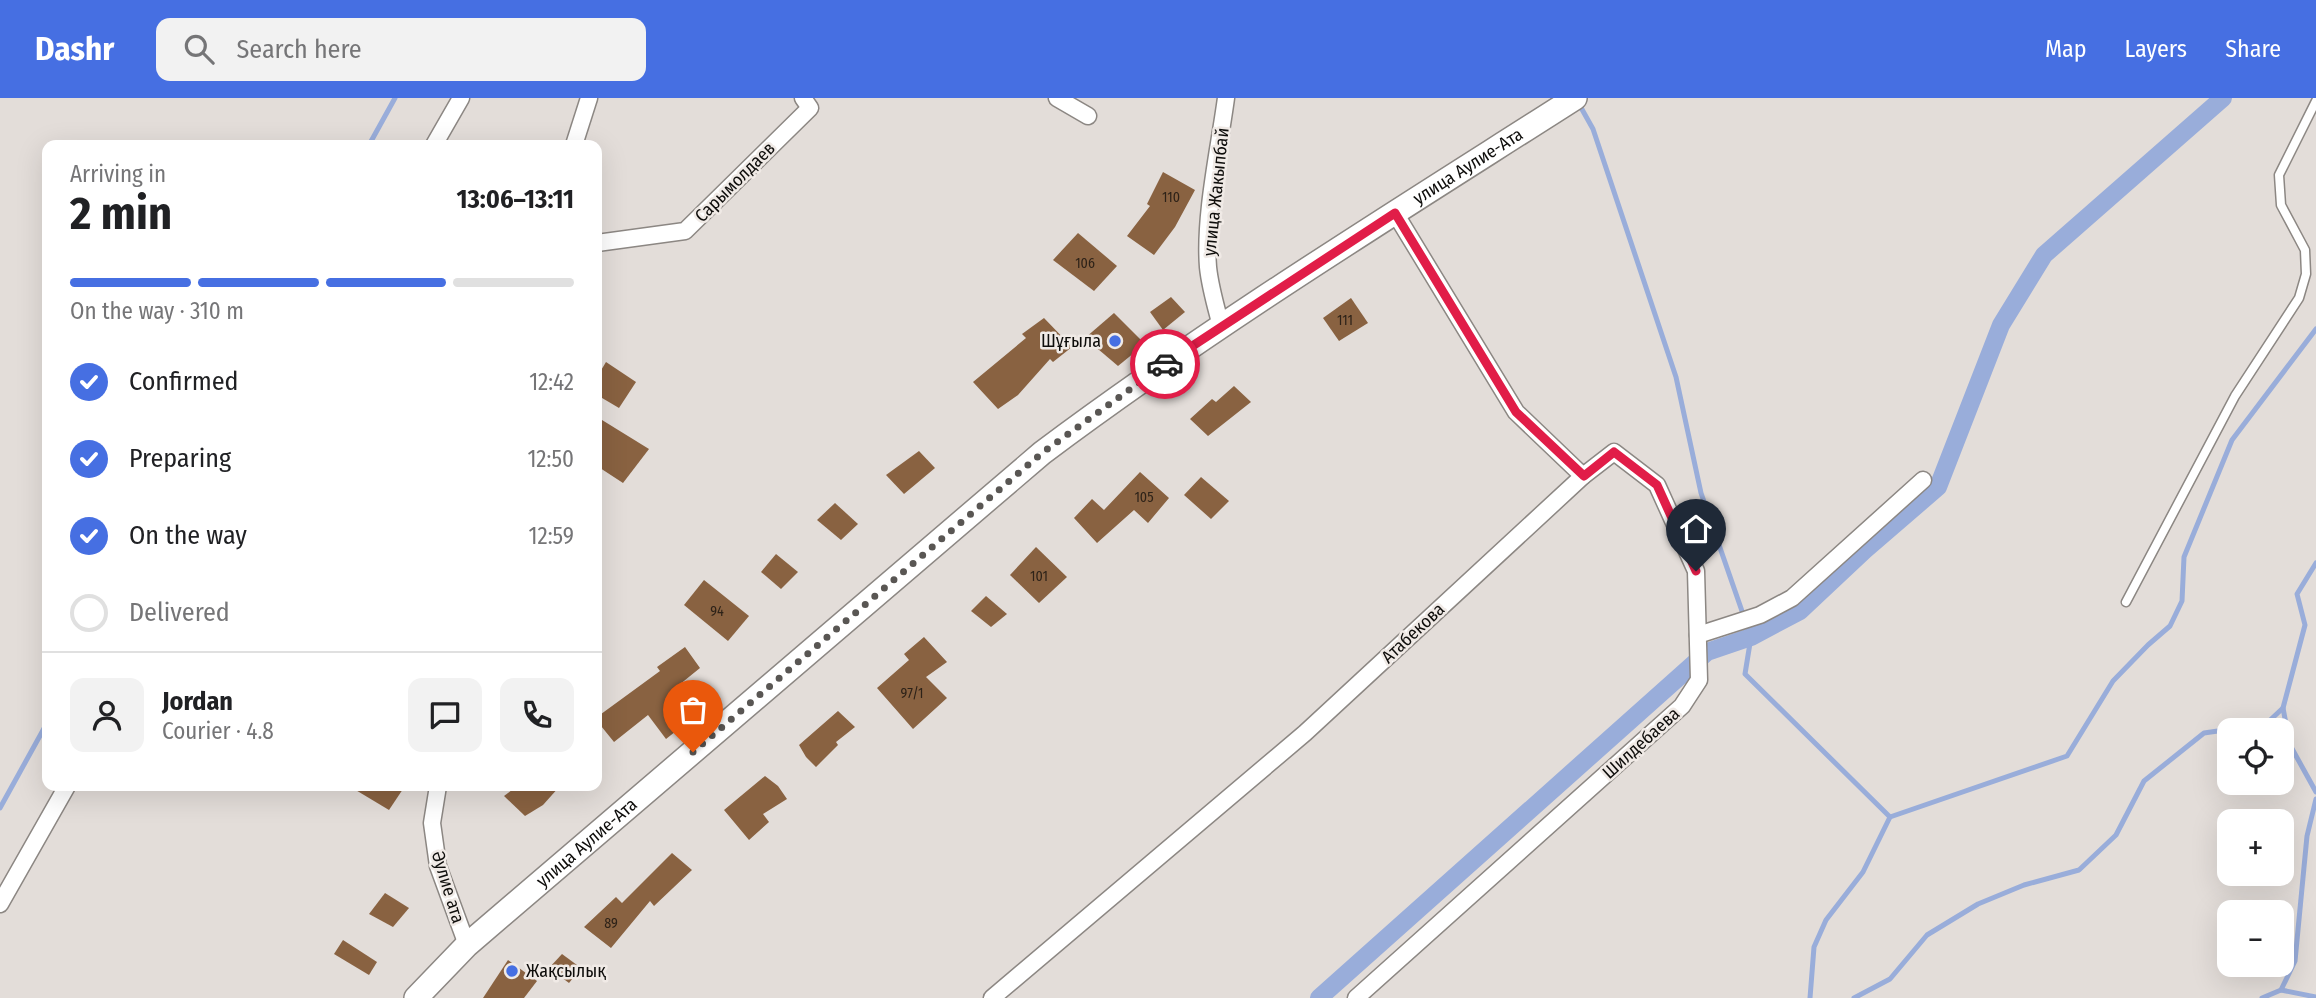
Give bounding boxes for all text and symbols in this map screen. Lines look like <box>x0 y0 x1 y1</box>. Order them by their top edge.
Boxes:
search box <box>156 18 646 81</box>
text: Dashr <box>35 29 114 69</box>
icon: search <box>180 30 218 68</box>
text: Search here <box>236 34 362 65</box>
text: Map <box>2045 35 2087 63</box>
text: Layers <box>2125 35 2187 63</box>
text: Share <box>2225 35 2281 63</box>
street label: улица Аулие-Ата <box>1409 123 1527 209</box>
street label: улица Жакыпбай <box>1198 127 1234 257</box>
street label: Сарымолдаев <box>690 137 780 227</box>
text: Arriving in <box>70 160 166 188</box>
text: 13:06–13:11 <box>457 184 574 215</box>
text: 2 min <box>70 186 172 241</box>
house number: 110 <box>1162 189 1180 206</box>
house number: 106 <box>1075 255 1095 272</box>
text: On the way · 310 m <box>70 297 244 325</box>
house number: 111 <box>1337 312 1353 329</box>
courier <box>1130 329 1200 399</box>
place label: Шұғыла <box>1041 330 1101 352</box>
marker: Шұғыла <box>1107 333 1123 349</box>
icon: car <box>1146 345 1184 383</box>
icon: check <box>70 363 108 401</box>
text: Confirmed <box>129 366 239 397</box>
text: 12:42 <box>529 368 574 396</box>
icon: check <box>70 440 108 478</box>
text: Preparing <box>129 443 231 474</box>
text: 12:50 <box>527 445 574 473</box>
house number: 105 <box>1134 489 1154 506</box>
pin <box>1666 499 1726 571</box>
icon: home <box>1677 510 1715 548</box>
icon: check <box>70 517 108 555</box>
text: On the way <box>129 520 247 551</box>
text: 12:59 <box>529 522 574 550</box>
house number: 101 <box>1030 568 1048 585</box>
text: Delivered <box>129 597 230 628</box>
street label: Атабекова <box>1377 598 1449 668</box>
house number: 94 <box>710 603 724 620</box>
button: person <box>70 678 144 752</box>
button: chat <box>408 678 482 752</box>
button: phone <box>500 678 574 752</box>
pin <box>663 680 723 752</box>
house number: 97/1 <box>901 685 923 702</box>
text: Jordan <box>162 686 233 717</box>
icon: bag <box>674 691 712 729</box>
street label: Шилдебаева <box>1598 702 1684 783</box>
text: Courier · 4.8 <box>162 717 274 745</box>
map controls <box>2217 718 2294 977</box>
button: locate <box>2217 718 2294 795</box>
street label: улица Аулие-Ата <box>532 793 642 892</box>
button: + <box>2217 809 2294 886</box>
street label: Әулие ата <box>427 848 469 926</box>
button: − <box>2217 900 2294 977</box>
house number: 89 <box>604 915 618 932</box>
place label: Жақсылық <box>526 960 606 982</box>
marker: Жақсылық <box>504 963 520 979</box>

